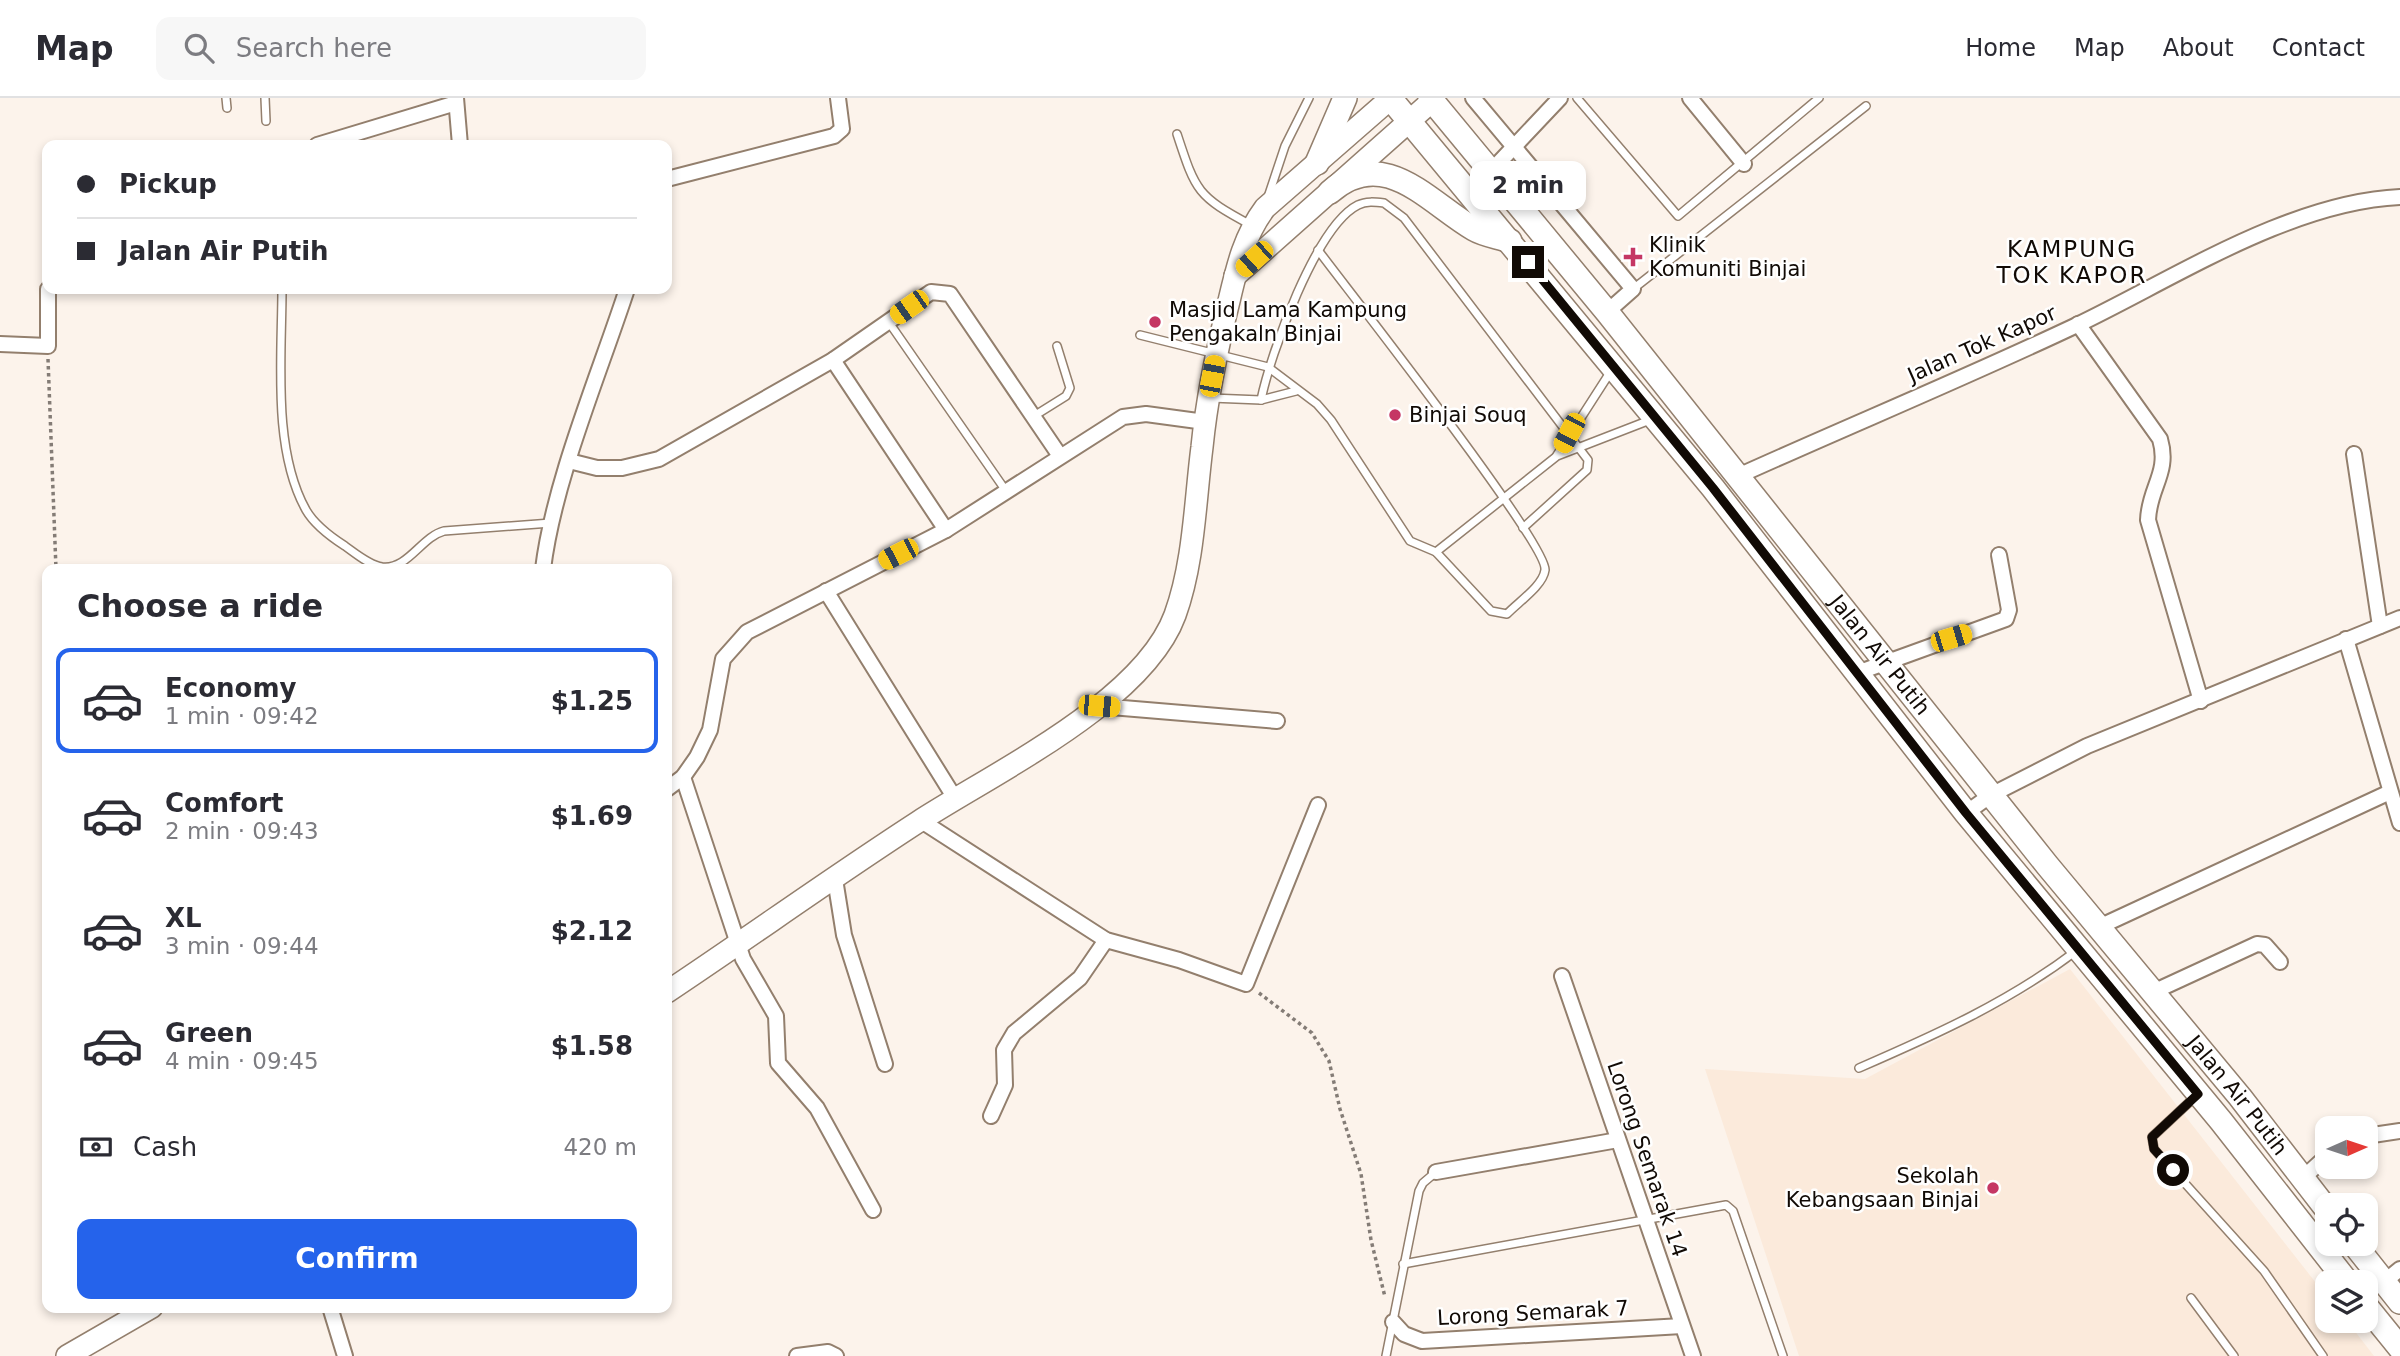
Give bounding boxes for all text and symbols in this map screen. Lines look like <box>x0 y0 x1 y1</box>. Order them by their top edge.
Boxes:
search box <box>156 17 646 80</box>
text: Map <box>35 29 114 68</box>
icon: search <box>180 29 218 67</box>
text: Search here <box>236 33 392 63</box>
text: Home <box>1965 34 2036 62</box>
text: Map <box>2074 34 2125 62</box>
text: About <box>2163 34 2234 62</box>
text: Contact <box>2272 34 2365 62</box>
callout: 2 min <box>1470 160 1586 209</box>
text: Pickup <box>119 169 217 199</box>
text: 2 min <box>1492 172 1564 198</box>
place label: Klinik Komuniti Binjai <box>1649 233 1806 281</box>
text: Jalan Air Putih <box>119 236 329 266</box>
district label: KAMPUNG TOK KAPOR <box>1996 236 2147 288</box>
car <box>1232 237 1277 281</box>
route end <box>1512 246 1544 278</box>
marker: Klinik Komuniti Binjai <box>1623 247 1643 267</box>
car <box>886 286 933 328</box>
place label: Masjid Lama Kampung Pengakaln Binjai <box>1169 298 1407 346</box>
street label: Jalan Tok Kapor <box>1902 300 2060 388</box>
marker: Masjid Lama Kampung Pengakaln Binjai <box>1147 314 1163 330</box>
car <box>1198 353 1227 399</box>
place label: Binjai Souq <box>1409 403 1527 427</box>
marker: Binjai Souq <box>1387 407 1403 423</box>
car <box>1550 410 1589 456</box>
car <box>875 535 922 573</box>
text: Choose a ride <box>77 587 323 625</box>
street label: Jalan Air Putih <box>1824 589 1935 720</box>
car <box>1928 622 1975 654</box>
icon: car <box>81 669 144 732</box>
text: Economy <box>165 673 296 703</box>
text: $1.25 <box>551 686 633 716</box>
car <box>1078 694 1121 718</box>
text: 1 min · 09:42 <box>165 703 319 729</box>
icon: car <box>81 784 144 847</box>
text: Comfort <box>165 788 283 818</box>
text: $1.69 <box>551 801 633 831</box>
text: 2 min · 09:43 <box>165 818 319 844</box>
icon: car <box>81 899 144 962</box>
text: XL <box>165 903 202 933</box>
text: $2.12 <box>551 916 633 946</box>
text: 3 min · 09:44 <box>165 933 319 959</box>
icon: car <box>81 1014 144 1077</box>
text: Green <box>165 1018 253 1048</box>
street label: Jalan Air Putih <box>2181 1029 2292 1160</box>
text: $1.58 <box>551 1031 633 1061</box>
text: 4 min · 09:45 <box>165 1048 319 1074</box>
street label: Lorong Semarak 14 <box>1602 1058 1692 1260</box>
north arrow <box>2315 1116 2378 1180</box>
map controls <box>2315 1116 2378 1333</box>
icon: cash <box>77 1128 115 1166</box>
text: Cash <box>133 1132 197 1162</box>
text: 420 m <box>563 1134 637 1160</box>
route start <box>2157 1154 2189 1186</box>
place label: Sekolah Kebangsaan Binjai <box>1786 1164 1979 1212</box>
marker: Sekolah Kebangsaan Binjai <box>1985 1180 2001 1196</box>
button: locate <box>2315 1193 2378 1256</box>
button: Confirm <box>77 1219 637 1299</box>
button: layers <box>2315 1270 2378 1333</box>
street label: Lorong Semarak 7 <box>1437 1296 1629 1330</box>

